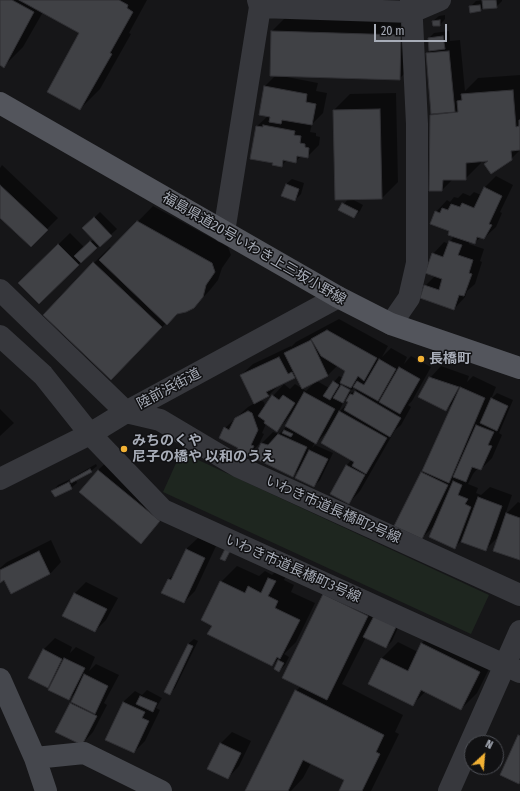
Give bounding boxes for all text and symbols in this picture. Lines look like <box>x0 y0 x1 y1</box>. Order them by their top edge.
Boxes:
scale bar <box>376 16 449 42</box>
text: 20 m <box>381 24 405 38</box>
street label: 福島県道20号いわき上三坂小野線 <box>159 189 349 309</box>
place label: 長橋町 <box>429 351 471 367</box>
marker: 長橋町 <box>416 354 426 364</box>
street label: 陸前浜街道 <box>134 365 204 413</box>
place label: みちのくや 尼子の橋や 以和のうえ <box>132 433 275 466</box>
marker: みちのくや 尼子の橋や 以和のうえ <box>119 444 129 454</box>
street label: いわき市道長橋町2号線 <box>263 473 403 547</box>
street label: いわき市道長橋町3号線 <box>223 532 363 606</box>
north arrow <box>464 735 504 775</box>
text: N <box>483 737 495 752</box>

